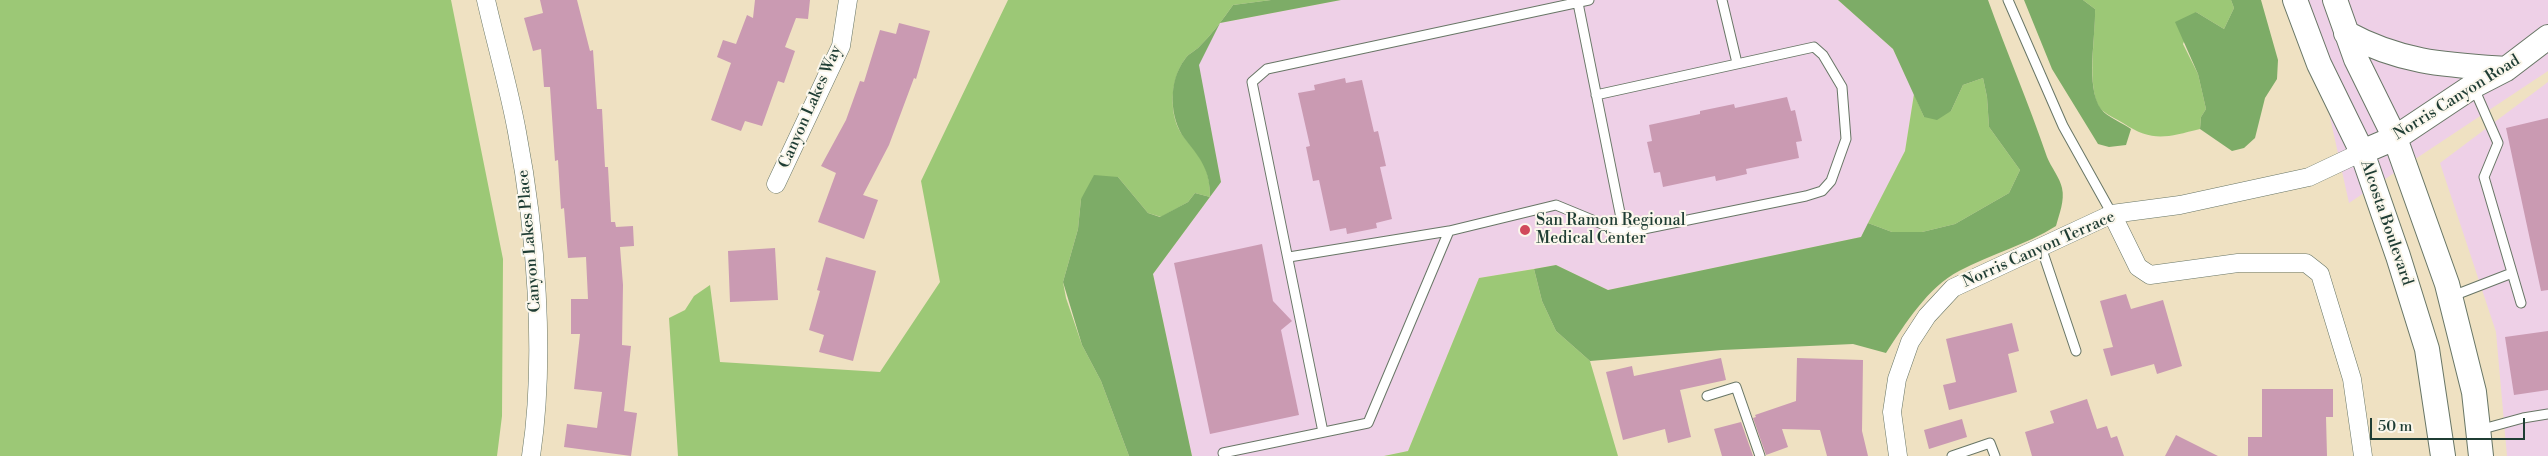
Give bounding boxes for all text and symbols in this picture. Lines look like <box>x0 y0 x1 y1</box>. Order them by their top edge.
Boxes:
street label: Canyon Lakes Way <box>775 43 847 171</box>
street label: Norris Canyon Road <box>2390 51 2524 145</box>
street label: Alcosta Boulevard <box>2356 158 2416 288</box>
street label: Canyon Lakes Place <box>514 169 546 313</box>
street label: Norris Canyon Terrace <box>1960 208 2118 292</box>
place label: San Ramon Regional Medical Center <box>1536 211 1685 249</box>
marker: San Ramon Regional Medical Center <box>1518 223 1532 237</box>
scale bar <box>2373 408 2528 440</box>
text: 50 m <box>2378 417 2412 436</box>

